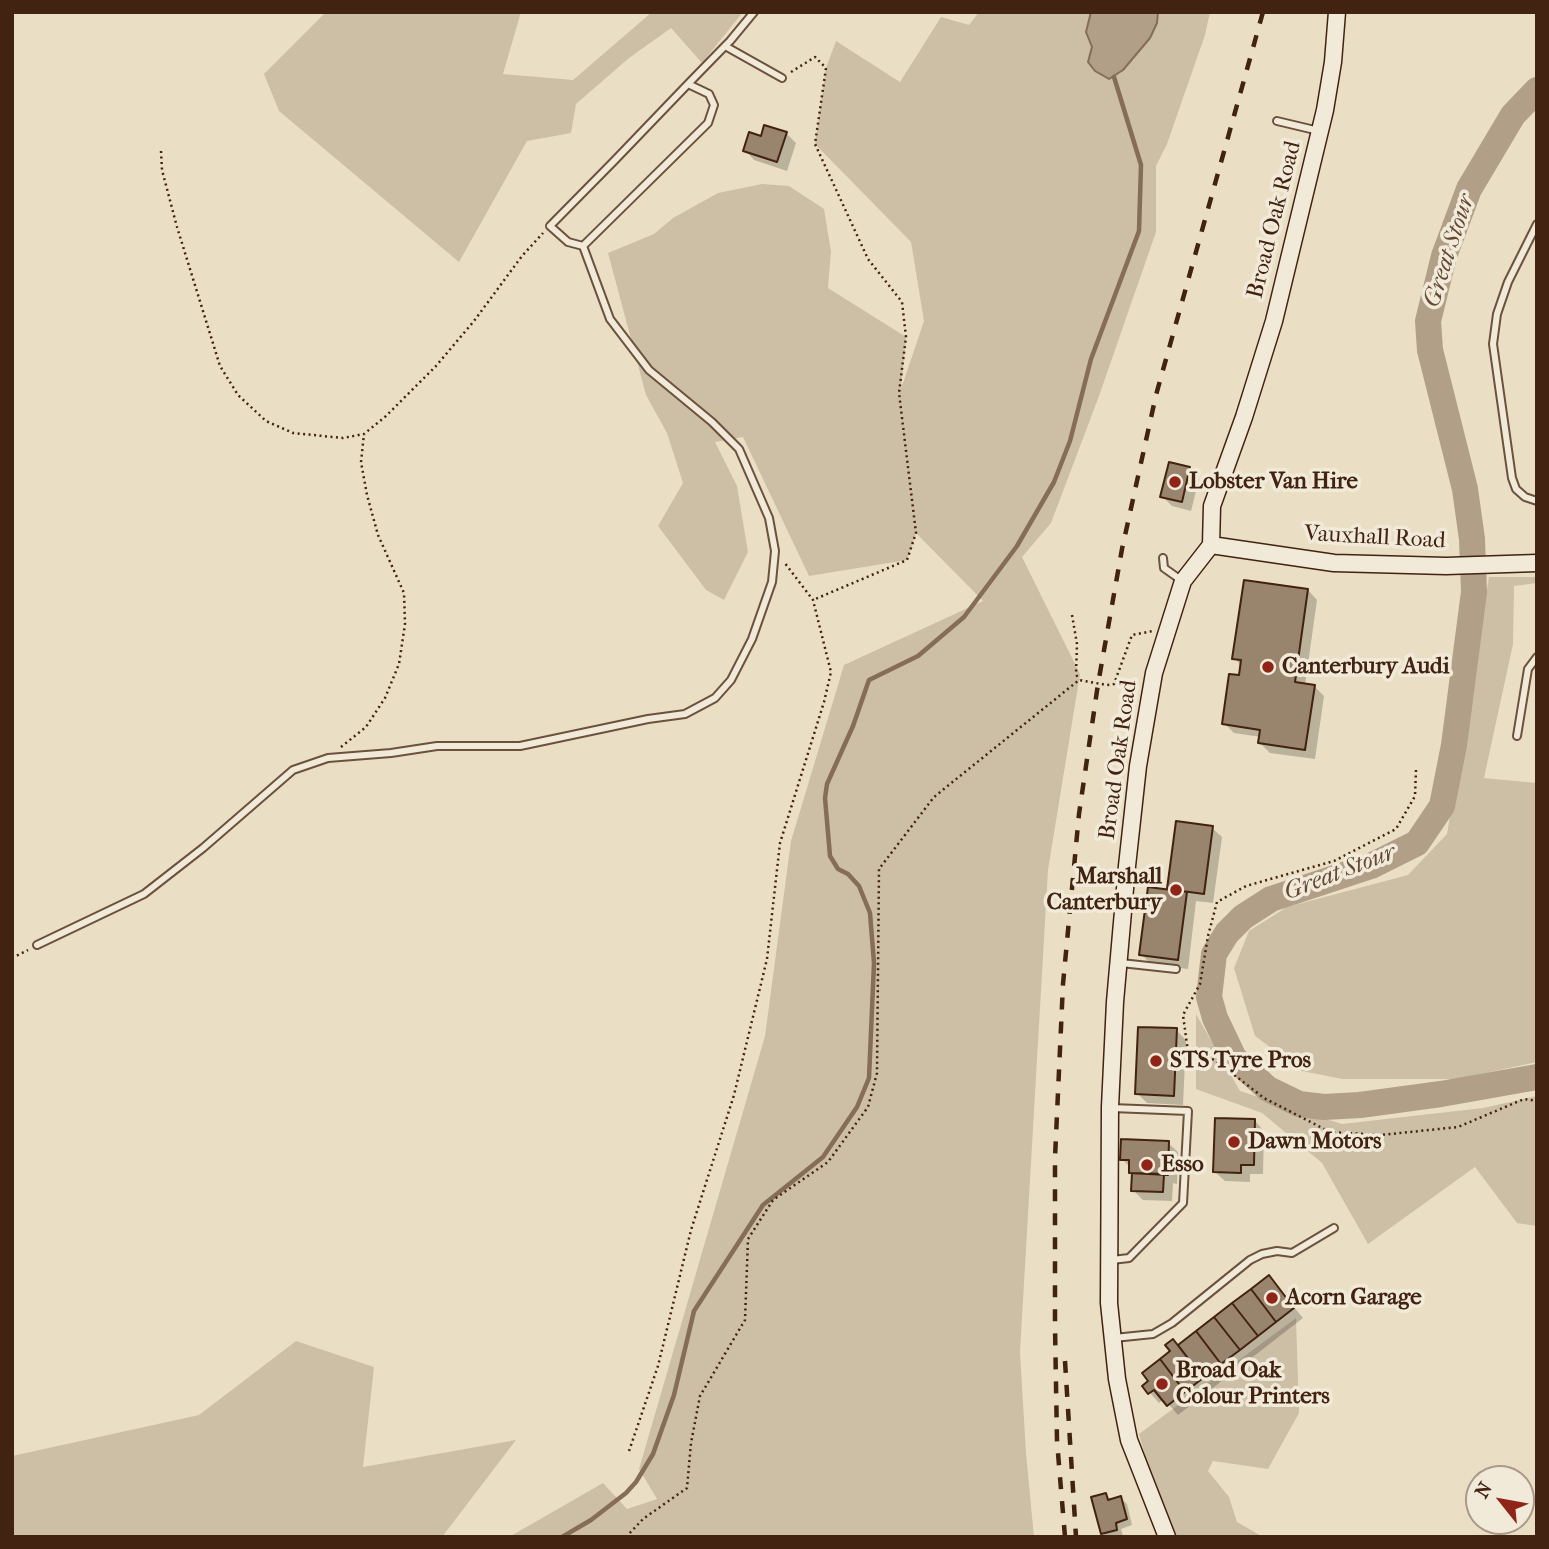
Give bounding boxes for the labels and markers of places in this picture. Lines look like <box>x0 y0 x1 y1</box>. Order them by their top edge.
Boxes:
place label: Lobster Van Hire <box>1189 468 1358 496</box>
marker: Lobster Van Hire <box>1167 474 1183 490</box>
place label: Canterbury Audi <box>1282 653 1449 681</box>
marker: Canterbury Audi <box>1260 659 1276 675</box>
place label: Marshall Canterbury <box>1046 863 1162 917</box>
marker: Marshall Canterbury <box>1168 882 1184 898</box>
place label: STS Tyre Pros <box>1170 1047 1311 1075</box>
marker: STS Tyre Pros <box>1148 1053 1164 1069</box>
place label: Dawn Motors <box>1248 1128 1381 1156</box>
marker: Dawn Motors <box>1226 1134 1242 1150</box>
place label: Esso <box>1161 1151 1204 1179</box>
marker: Esso <box>1139 1157 1155 1173</box>
place label: Acorn Garage <box>1286 1284 1422 1312</box>
marker: Acorn Garage <box>1264 1290 1280 1306</box>
place label: Broad Oak Colour Printers <box>1176 1357 1330 1411</box>
marker: Broad Oak Colour Printers <box>1154 1376 1170 1392</box>

